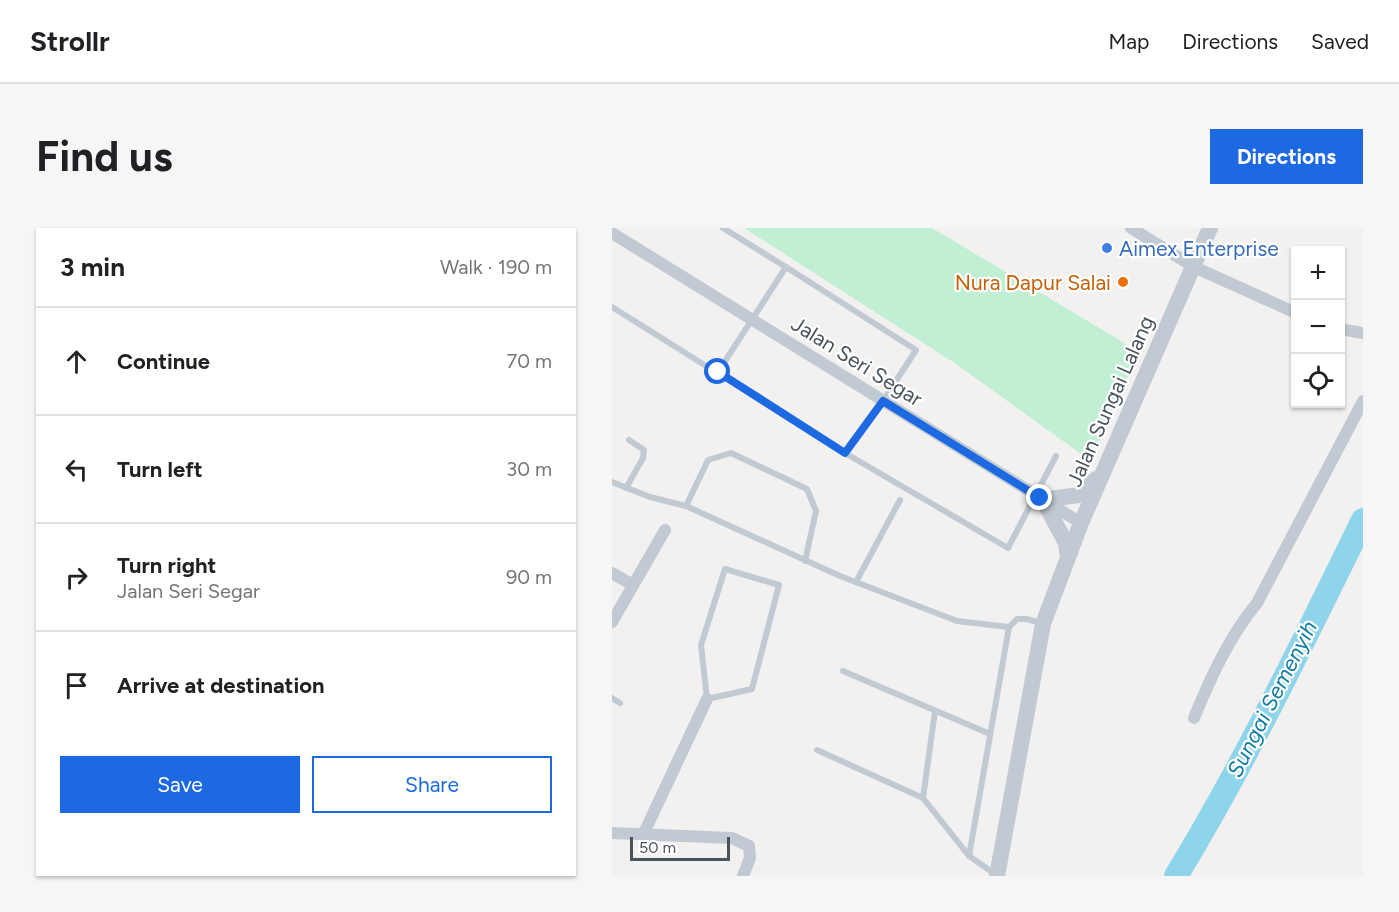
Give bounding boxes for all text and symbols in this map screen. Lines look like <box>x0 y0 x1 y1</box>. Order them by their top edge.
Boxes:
text: Strollr <box>30 24 110 58</box>
text: Map <box>1108 29 1149 54</box>
text: Directions <box>1182 29 1278 54</box>
text: Saved <box>1311 29 1369 54</box>
button: Directions <box>1210 129 1363 184</box>
text: Find us <box>36 131 173 182</box>
place label: Aimex Enterprise <box>1119 236 1279 261</box>
marker: Aimex Enterprise <box>1100 241 1114 255</box>
map controls <box>1291 246 1345 408</box>
button: + <box>1291 246 1345 300</box>
text: 3 min <box>60 251 125 283</box>
text: Walk · 190 m <box>440 255 552 279</box>
place label: Nura Dapur Salai <box>955 270 1111 295</box>
marker: Nura Dapur Salai <box>1116 275 1130 289</box>
button: − <box>1291 300 1345 354</box>
street label: Jalan Seri Segar <box>787 311 927 411</box>
street label: Jalan Sungai Lalang <box>1061 312 1159 490</box>
icon: ahead <box>60 345 93 378</box>
text: Continue <box>117 348 210 375</box>
text: 70 m <box>506 349 552 373</box>
button: locate <box>1291 354 1345 408</box>
route start <box>704 358 730 384</box>
icon: left <box>60 453 93 486</box>
text: Turn left <box>117 456 203 483</box>
text: 30 m <box>506 457 552 481</box>
route end <box>1026 484 1052 510</box>
text: Turn right <box>117 552 216 579</box>
icon: right <box>60 561 93 594</box>
text: 90 m <box>506 565 552 589</box>
text: Jalan Seri Segar <box>117 579 260 603</box>
water label: Sungai Semenyih <box>1221 616 1323 782</box>
icon: arrive <box>60 669 93 702</box>
text: Arrive at destination <box>117 672 325 699</box>
button: Save <box>60 756 300 813</box>
button: Share <box>312 756 552 813</box>
scale bar <box>630 834 730 862</box>
text: 50 m <box>639 838 676 857</box>

